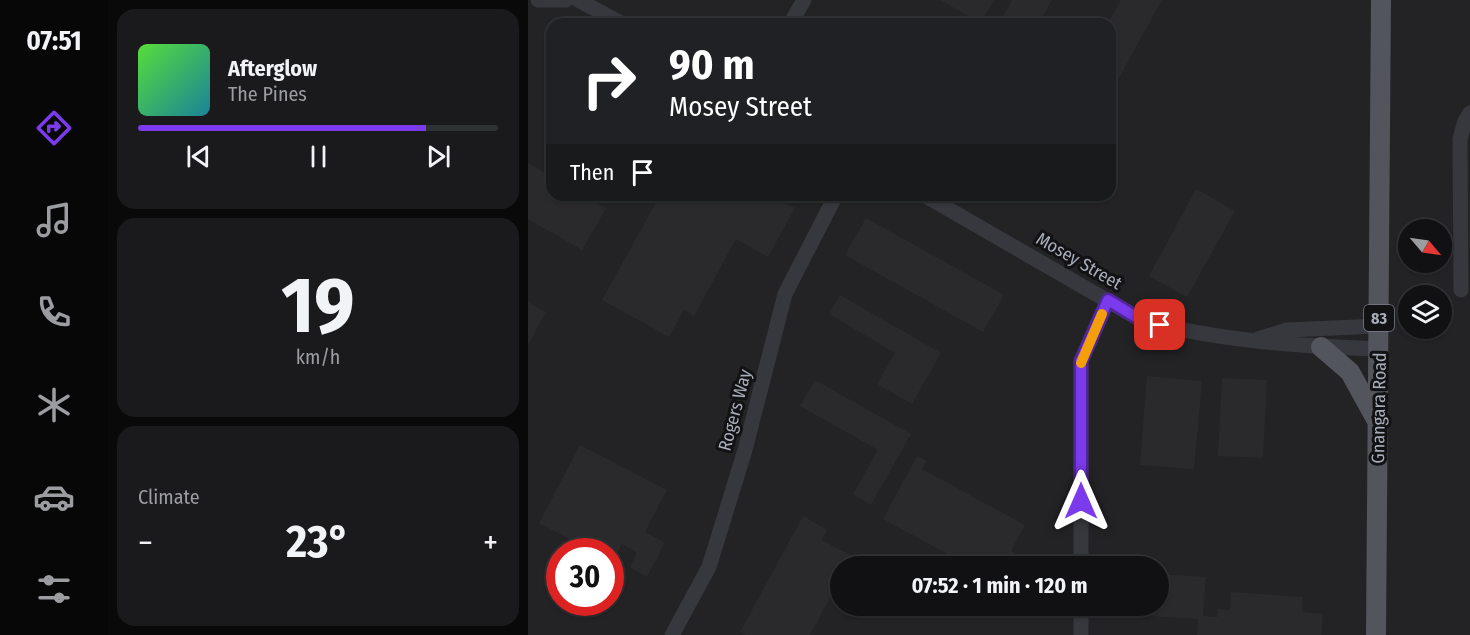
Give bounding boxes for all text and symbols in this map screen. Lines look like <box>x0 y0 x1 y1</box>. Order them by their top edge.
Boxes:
text: 07:51 <box>26 25 82 57</box>
text: 90 m <box>669 40 754 90</box>
icon: right <box>570 42 648 120</box>
text: Afterglow <box>228 55 317 82</box>
text: The Pines <box>228 82 307 106</box>
text: Mosey Street <box>669 91 812 123</box>
icon: directions <box>33 107 75 149</box>
icon: previous <box>182 140 215 173</box>
icon: pause <box>302 140 335 173</box>
icon: next <box>422 140 455 173</box>
icon: arrive <box>626 156 659 189</box>
text: Then <box>570 159 614 186</box>
icon: music <box>33 199 75 241</box>
north arrow <box>1398 219 1452 273</box>
map controls <box>1398 219 1452 339</box>
street label: Mosey Street <box>1032 228 1126 294</box>
text: 19 <box>281 259 355 353</box>
button: layers <box>1398 285 1452 339</box>
icon: phone <box>33 291 75 333</box>
pin <box>1134 299 1185 350</box>
road number: 83 <box>1364 305 1394 331</box>
icon: arrive <box>1143 308 1176 341</box>
text: km/h <box>296 345 340 369</box>
street label: Gnangara Road <box>1367 352 1391 464</box>
street label: Rogers Way <box>714 367 756 453</box>
icon: climate <box>33 384 75 426</box>
position arrow <box>1049 469 1113 533</box>
icon: car <box>33 476 75 518</box>
text: Climate <box>138 485 200 509</box>
text: 23° <box>286 515 350 569</box>
text: − <box>138 523 153 563</box>
text: + <box>483 523 498 563</box>
speed limit sign: 30 <box>546 538 624 616</box>
icon: filters <box>33 568 75 610</box>
text: 07:52 · 1 min · 120 m <box>911 572 1088 599</box>

